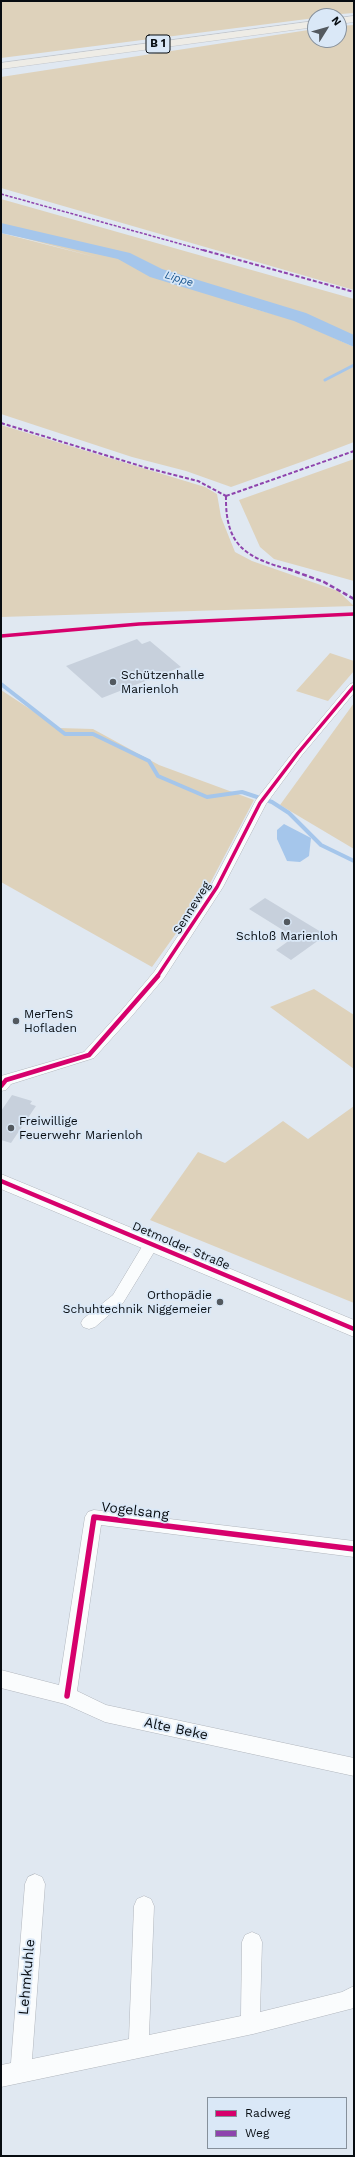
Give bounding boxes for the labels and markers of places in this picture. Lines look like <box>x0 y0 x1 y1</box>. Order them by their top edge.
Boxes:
place label: Schützenhalle Marienloh <box>121 668 204 696</box>
marker: Schützenhalle Marienloh <box>108 677 118 687</box>
marker: Schloß Marienloh <box>282 917 292 927</box>
place label: Schloß Marienloh <box>236 929 338 943</box>
place label: MerTenS Hofladen <box>24 1007 77 1035</box>
marker: MerTenS Hofladen <box>11 1016 21 1026</box>
place label: Freiwillige Feuerwehr Marienloh <box>19 1114 143 1142</box>
marker: Freiwillige Feuerwehr Marienloh <box>6 1123 16 1133</box>
place label: Orthopädie Schuhtechnik Niggemeier <box>63 1288 212 1316</box>
marker: Orthopädie Schuhtechnik Niggemeier <box>215 1297 225 1307</box>

